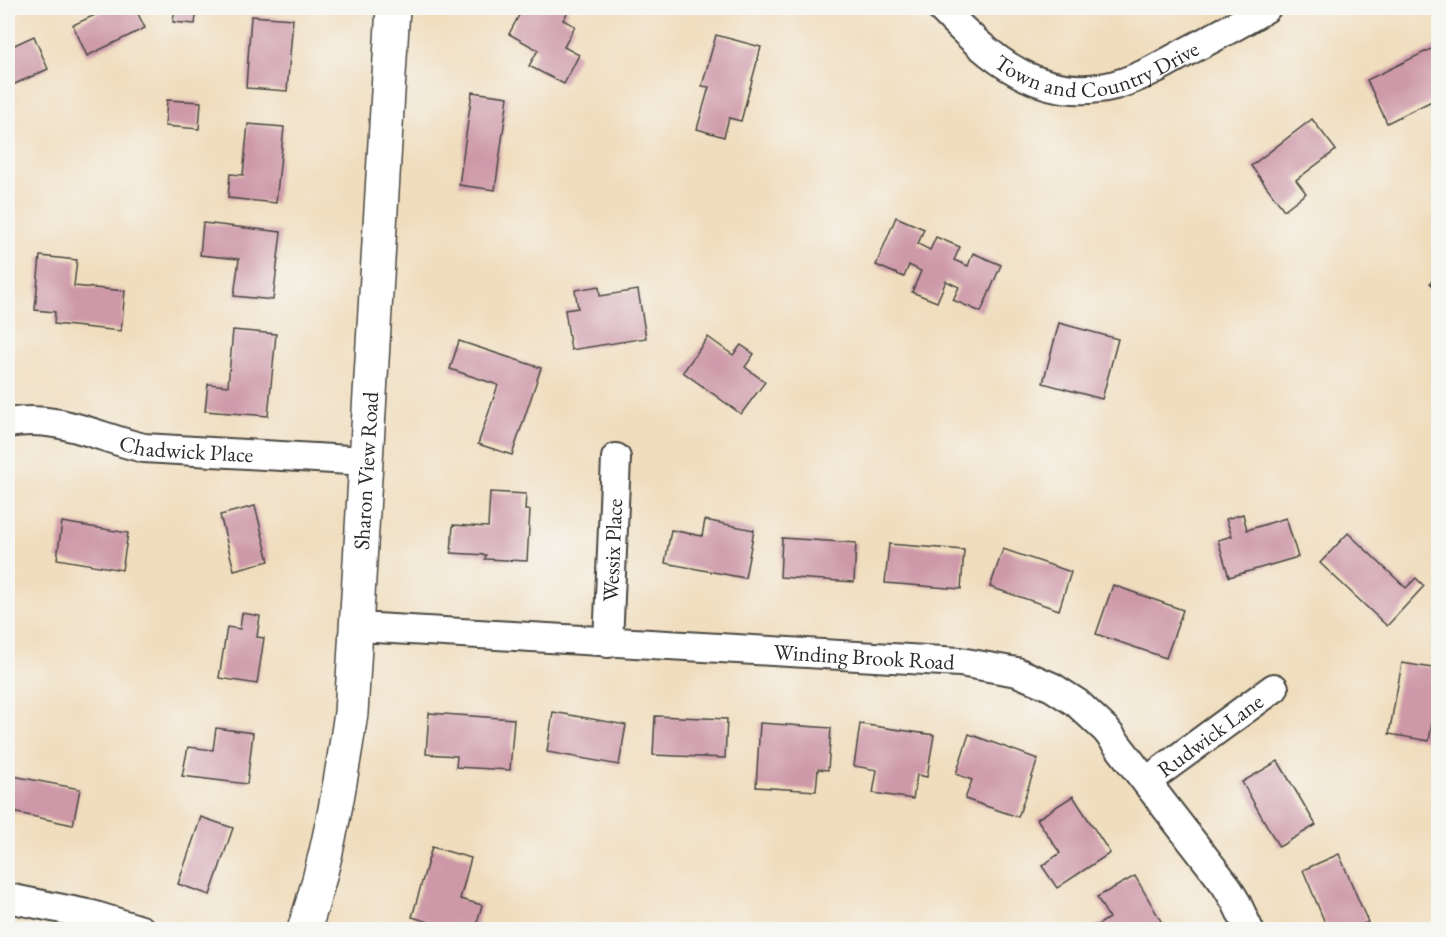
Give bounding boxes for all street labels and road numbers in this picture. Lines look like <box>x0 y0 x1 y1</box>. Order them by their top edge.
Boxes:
street label: Town and Country Drive <box>991 28 1207 66</box>
street label: Sharon View Road <box>347 390 385 551</box>
street label: Chadwick Place <box>116 428 255 469</box>
street label: Wessix Place <box>596 497 629 602</box>
street label: Winding Brook Road <box>773 637 956 677</box>
street label: Rudwick Lane <box>1151 687 1269 784</box>

